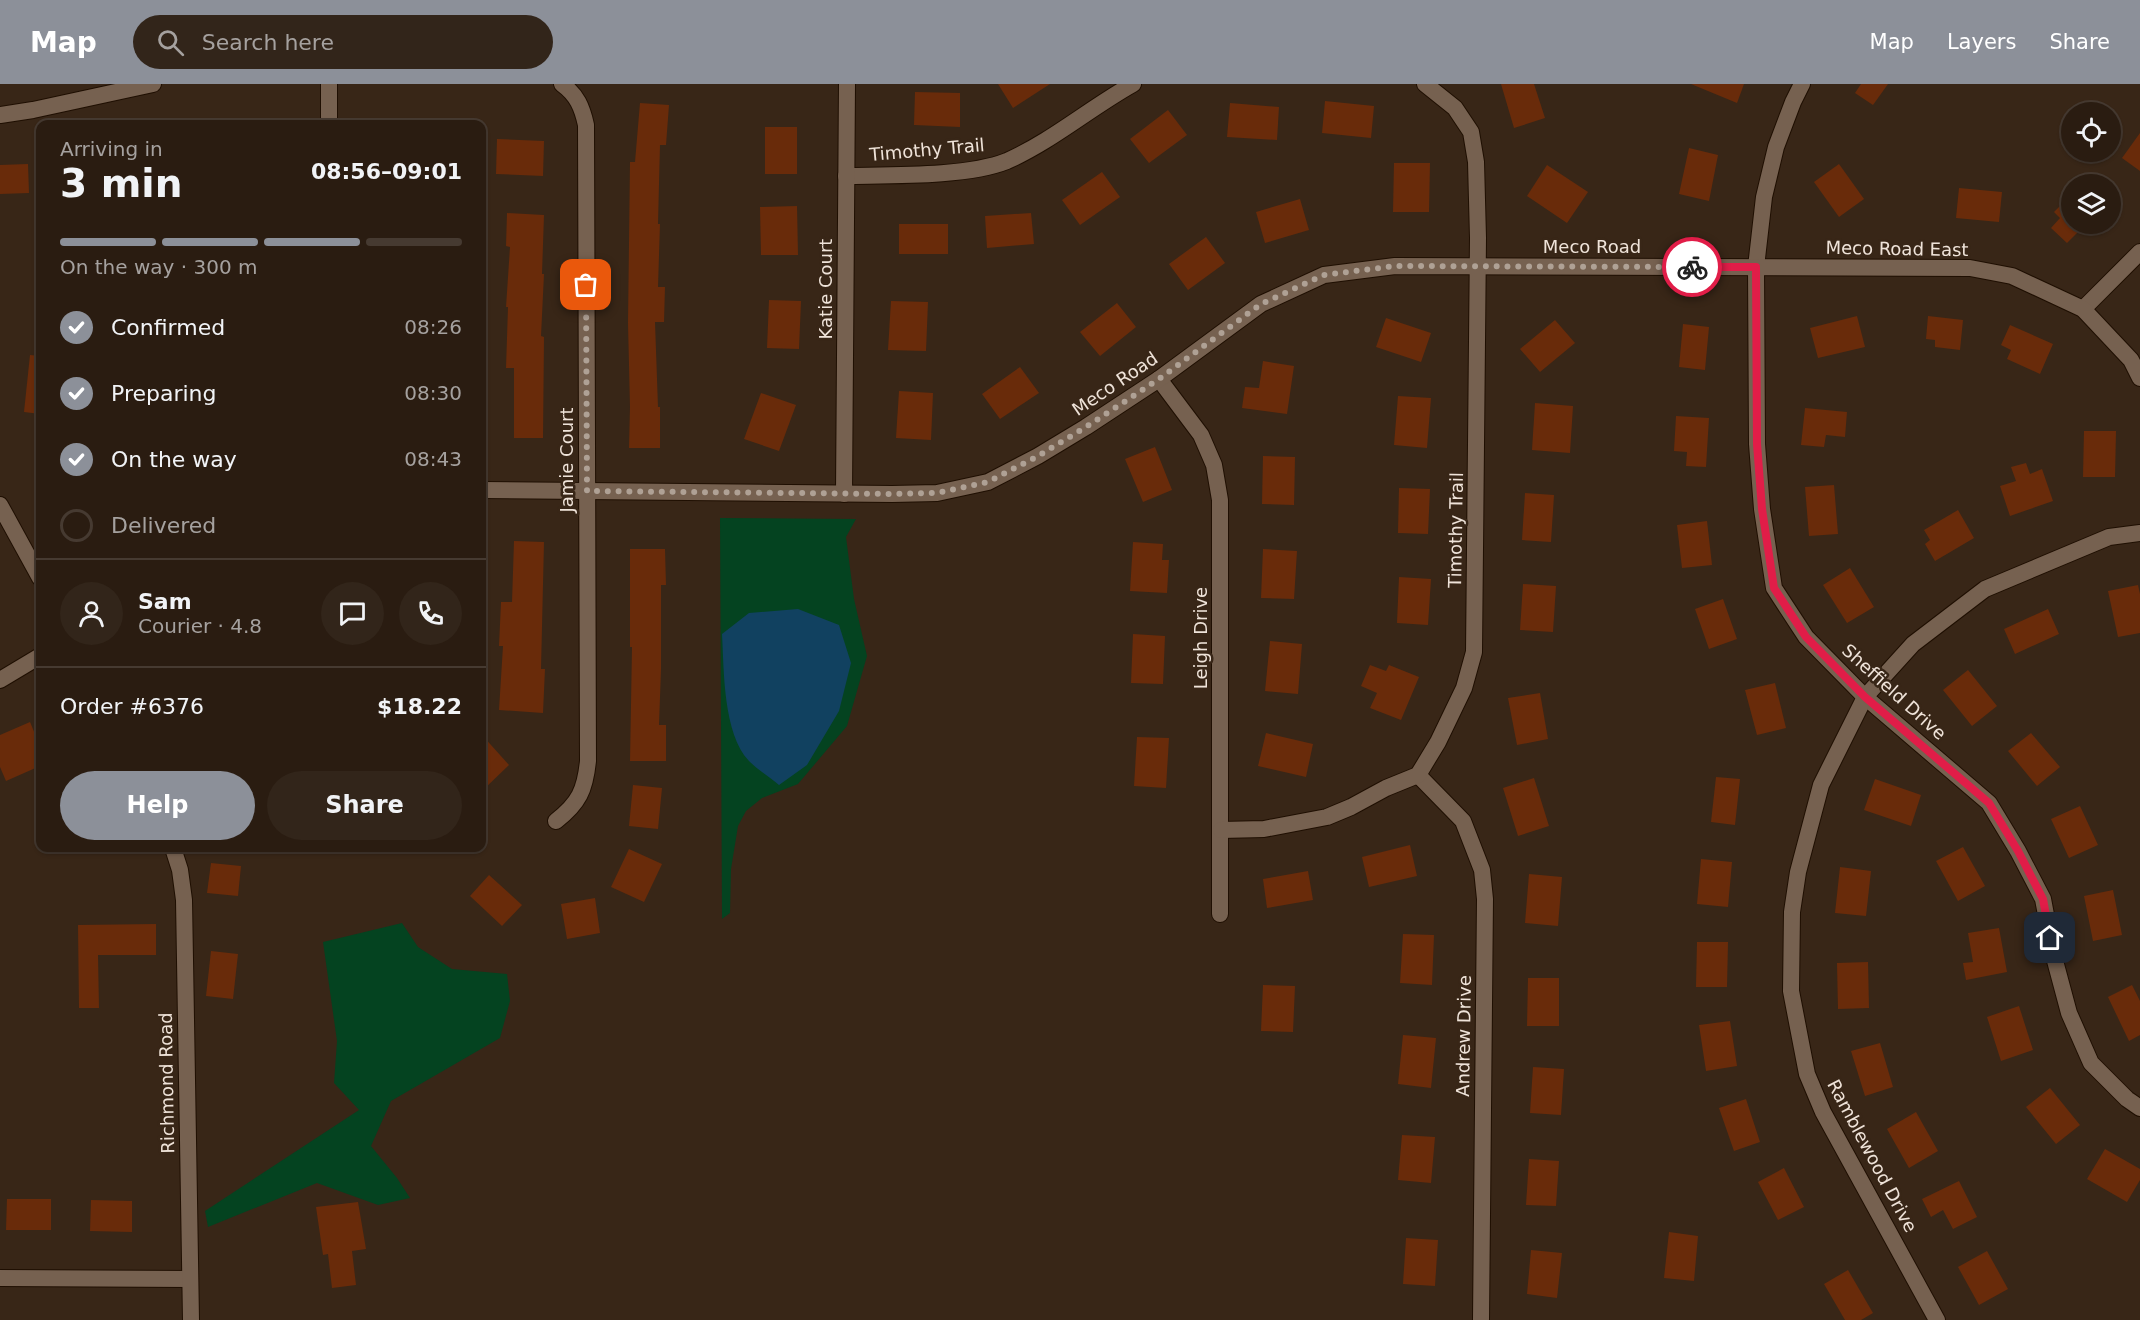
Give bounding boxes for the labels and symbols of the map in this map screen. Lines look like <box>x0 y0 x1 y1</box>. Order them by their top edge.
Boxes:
street label: Timothy Trail <box>867 134 985 165</box>
street label: Meco Road <box>1543 236 1641 257</box>
courier <box>1662 237 1722 297</box>
street label: Meco Road East <box>1825 237 1969 260</box>
street label: Katie Court <box>815 239 836 339</box>
pin <box>560 259 611 310</box>
street label: Meco Road <box>1068 347 1161 420</box>
street label: Jamie Court <box>556 407 577 514</box>
street label: Timothy Trail <box>1444 472 1467 589</box>
street label: Leigh Drive <box>1190 587 1211 689</box>
street label: Sheffield Drive <box>1838 639 1951 744</box>
pin <box>2024 912 2075 963</box>
street label: Andrew Drive <box>1452 975 1475 1097</box>
street label: Richmond Road <box>155 1012 178 1154</box>
street label: Ramblewood Drive <box>1823 1076 1922 1236</box>

